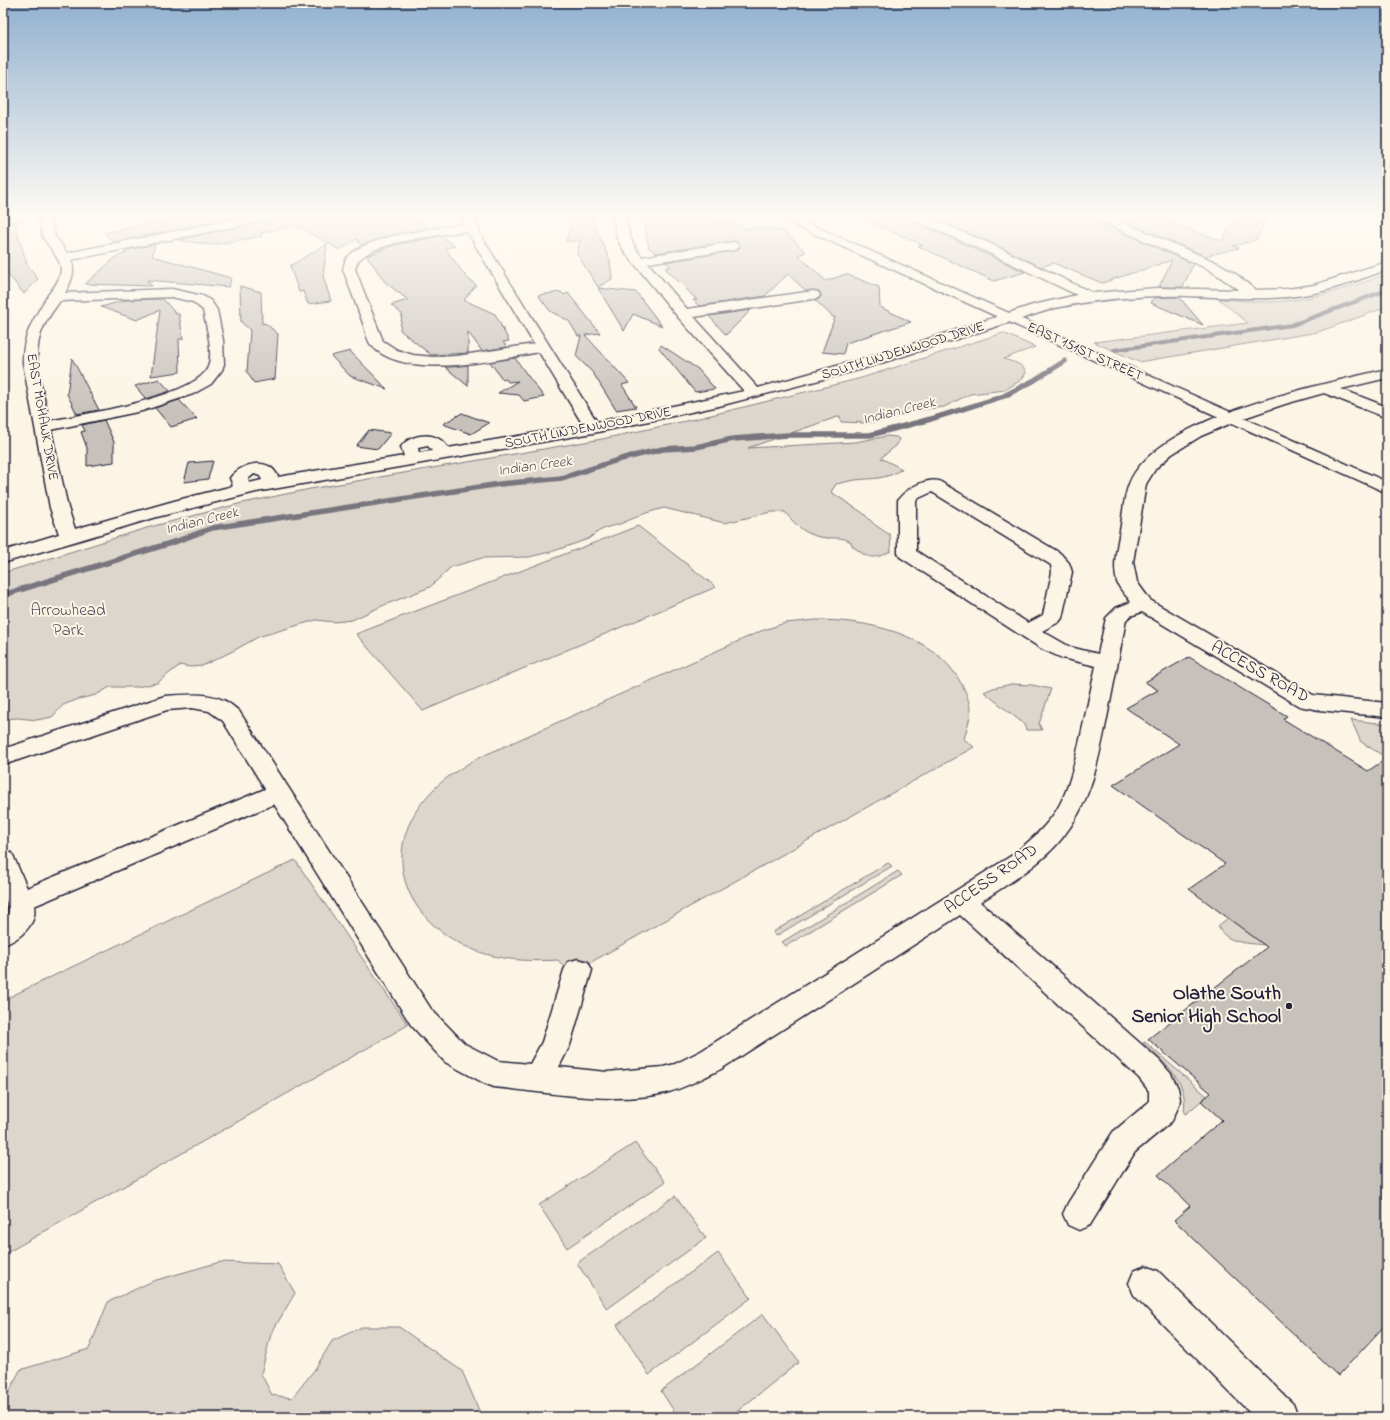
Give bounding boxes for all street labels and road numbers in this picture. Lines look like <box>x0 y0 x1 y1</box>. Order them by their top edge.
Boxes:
street label: SOUTH LINDENWOOD DRIVE <box>819 316 987 386</box>
street label: EAST 151ST STREET <box>1024 317 1146 387</box>
street label: EAST MOHAWK DRIVE <box>20 352 64 482</box>
street label: SOUTH LINDENWOOD DRIVE <box>503 402 673 454</box>
street label: ACCESS ROAD <box>1206 635 1314 709</box>
street label: ACCESS ROAD <box>939 838 1043 920</box>

